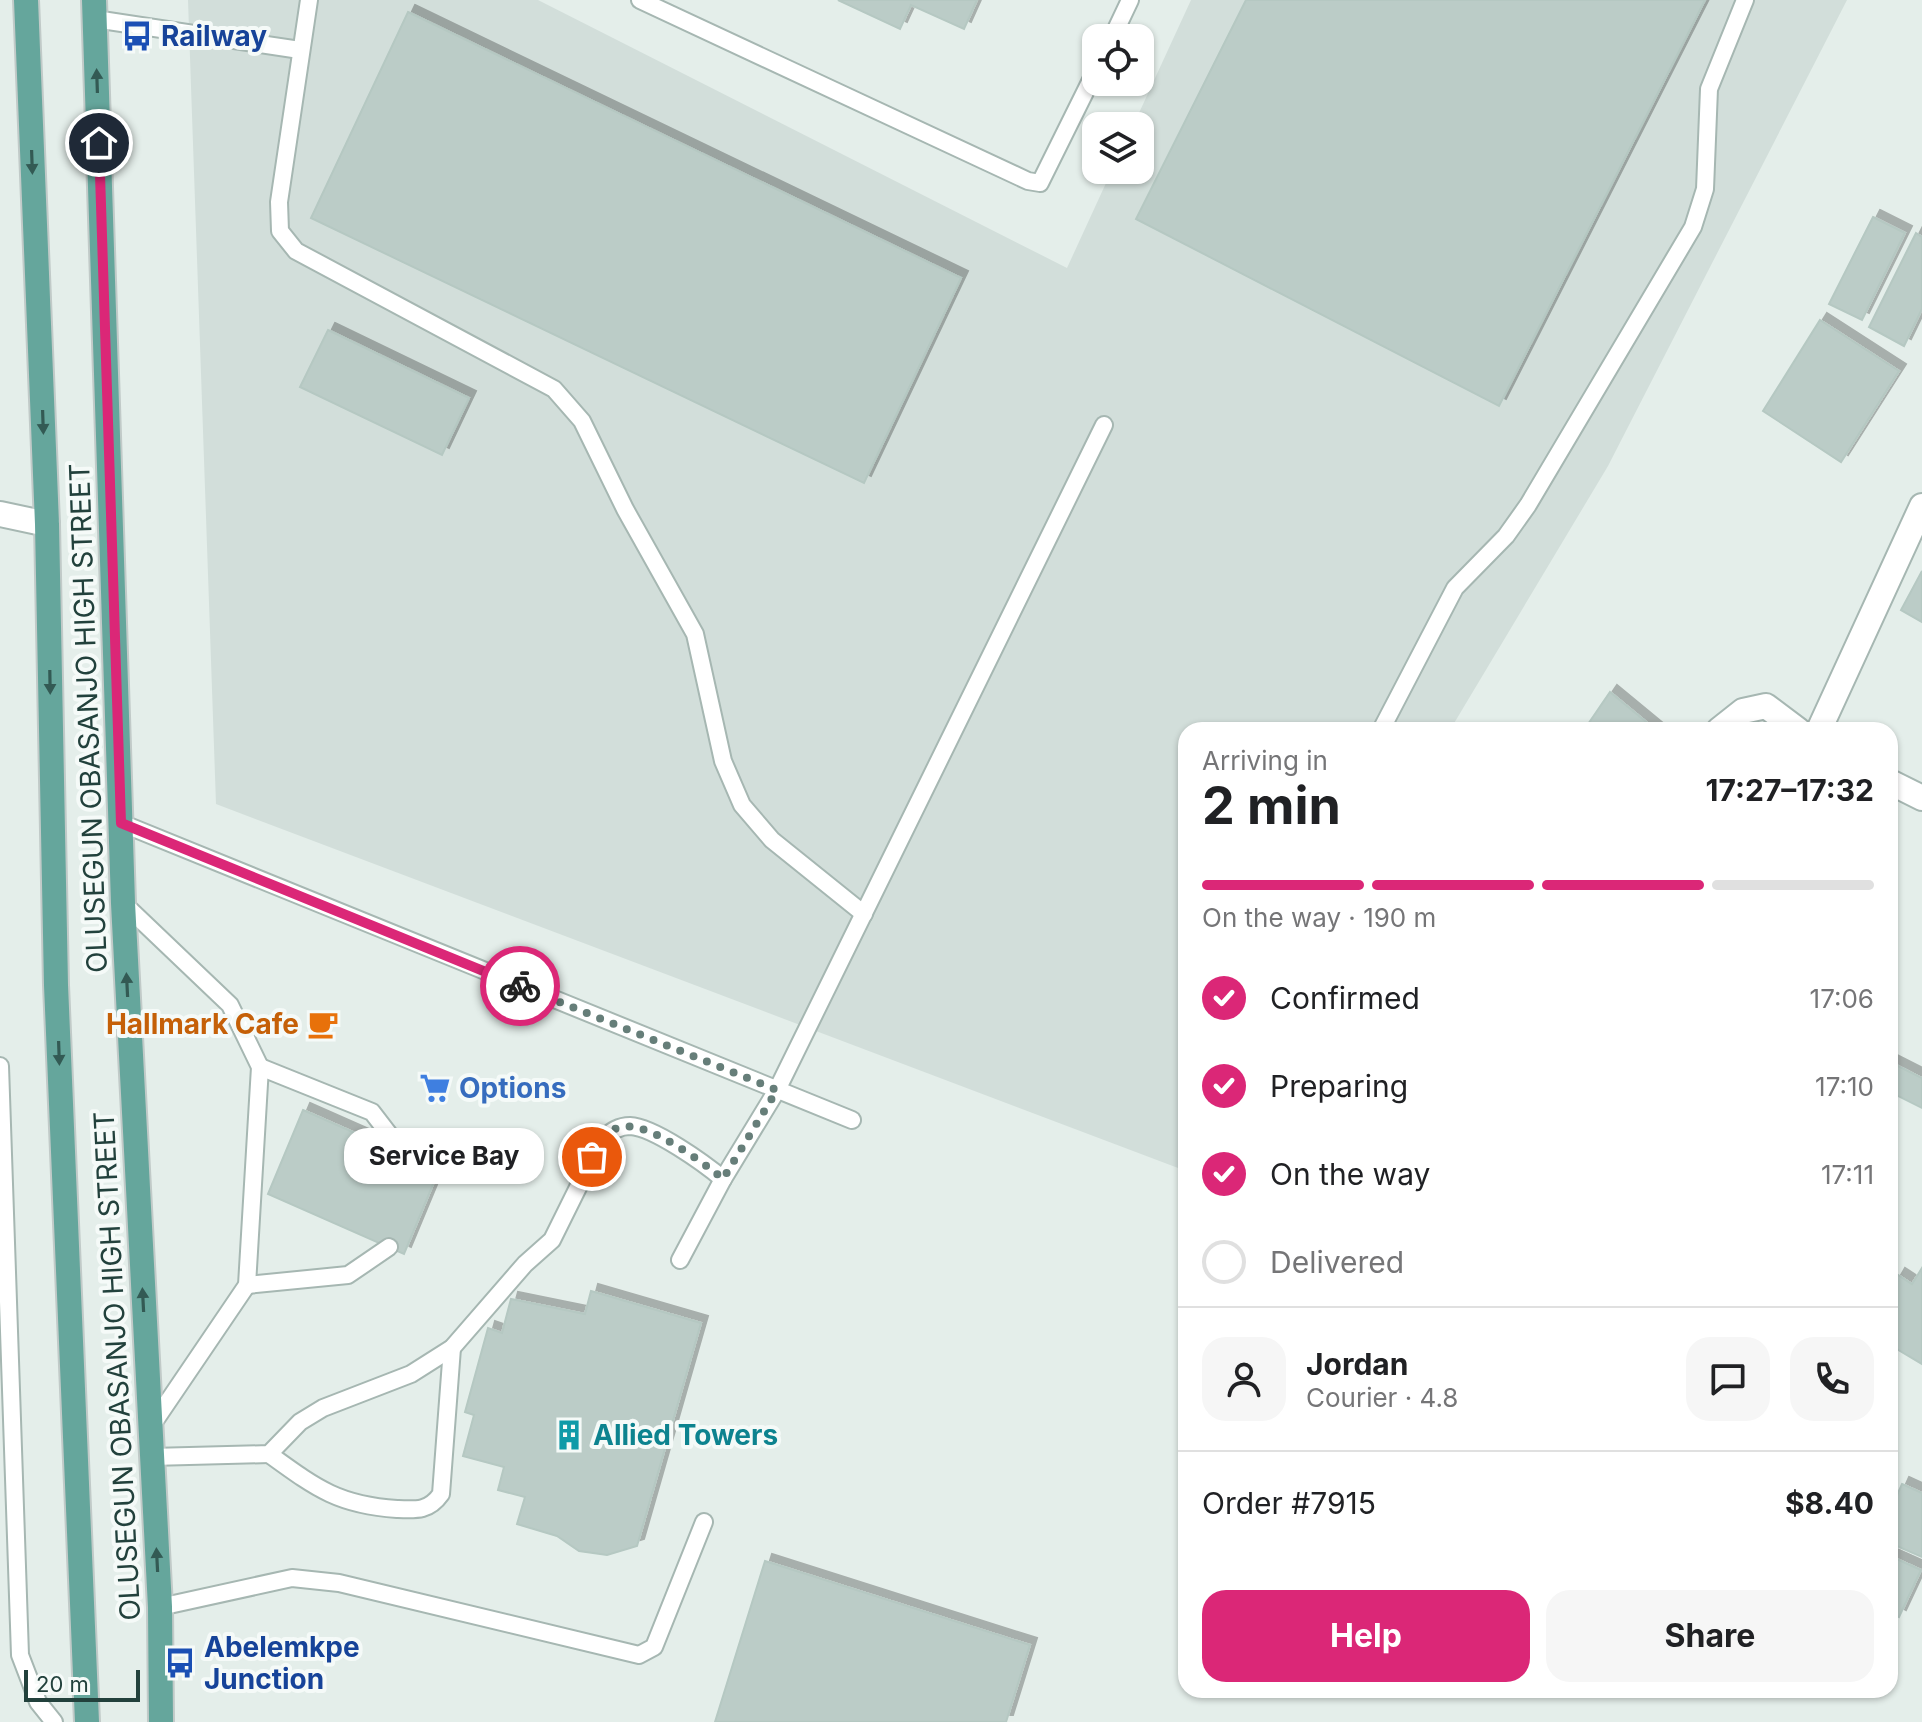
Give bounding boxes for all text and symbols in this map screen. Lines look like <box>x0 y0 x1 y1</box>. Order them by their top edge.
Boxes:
bus stop icon: Railway <box>120 19 154 53</box>
place label: Railway <box>161 19 267 53</box>
map controls <box>1082 24 1154 184</box>
button: locate <box>1082 24 1154 96</box>
one-way arrow <box>90 68 103 93</box>
pin <box>65 109 133 177</box>
button: layers <box>1082 112 1154 184</box>
icon: home <box>77 121 121 165</box>
one-way arrow <box>26 150 39 175</box>
one-way arrow <box>37 410 50 435</box>
street label: OLUSEGUN OBASANJO HIGH STREET <box>62 463 114 973</box>
one-way arrow <box>44 670 57 695</box>
text: Arriving in <box>1202 745 1328 776</box>
text: 17:27–17:32 <box>1706 772 1874 808</box>
text: 2 min <box>1202 774 1341 837</box>
text: On the way · 190 m <box>1202 902 1436 933</box>
courier <box>480 946 560 1026</box>
icon: bike <box>498 964 542 1008</box>
one-way arrow <box>121 972 134 997</box>
icon: check <box>1202 976 1246 1020</box>
text: Confirmed <box>1270 980 1420 1016</box>
text: 17:06 <box>1810 983 1874 1014</box>
place label: Hallmark Cafe <box>106 1007 299 1041</box>
cafe icon: Hallmark Cafe <box>306 1007 340 1041</box>
one-way arrow <box>52 1041 65 1066</box>
icon: check <box>1202 1064 1246 1108</box>
text: Preparing <box>1270 1068 1408 1104</box>
supermarket icon: Options <box>418 1071 452 1105</box>
place label: Options <box>459 1071 566 1105</box>
text: 17:10 <box>1815 1071 1874 1102</box>
street label: OLUSEGUN OBASANJO HIGH STREET <box>87 1110 147 1622</box>
pin <box>558 1123 626 1191</box>
callout: Service Bay <box>344 1129 544 1185</box>
icon: bag <box>570 1135 614 1179</box>
text: Service Bay <box>369 1140 519 1171</box>
icon: check <box>1202 1152 1246 1196</box>
text: On the way <box>1270 1156 1430 1192</box>
text: 17:11 <box>1821 1159 1874 1190</box>
text: Delivered <box>1270 1244 1404 1280</box>
one-way arrow <box>136 1288 149 1313</box>
button: person <box>1202 1337 1286 1421</box>
button: chat <box>1686 1337 1770 1421</box>
button: phone <box>1790 1337 1874 1421</box>
text: Jordan <box>1306 1346 1408 1382</box>
text: Courier · 4.8 <box>1306 1382 1458 1413</box>
building icon: Allied Towers <box>552 1418 586 1452</box>
place label: Allied Towers <box>593 1418 778 1452</box>
text: Order #7915 <box>1202 1485 1376 1521</box>
text: $8.40 <box>1785 1485 1874 1521</box>
one-way arrow <box>150 1547 163 1572</box>
button: Help <box>1202 1590 1530 1682</box>
button: Share <box>1546 1590 1874 1682</box>
place label: Abelemkpe Junction <box>204 1630 360 1696</box>
bus stop icon: Abelemkpe Junction <box>163 1646 197 1680</box>
scale bar <box>24 1666 140 1702</box>
text: 20 m <box>36 1671 89 1697</box>

